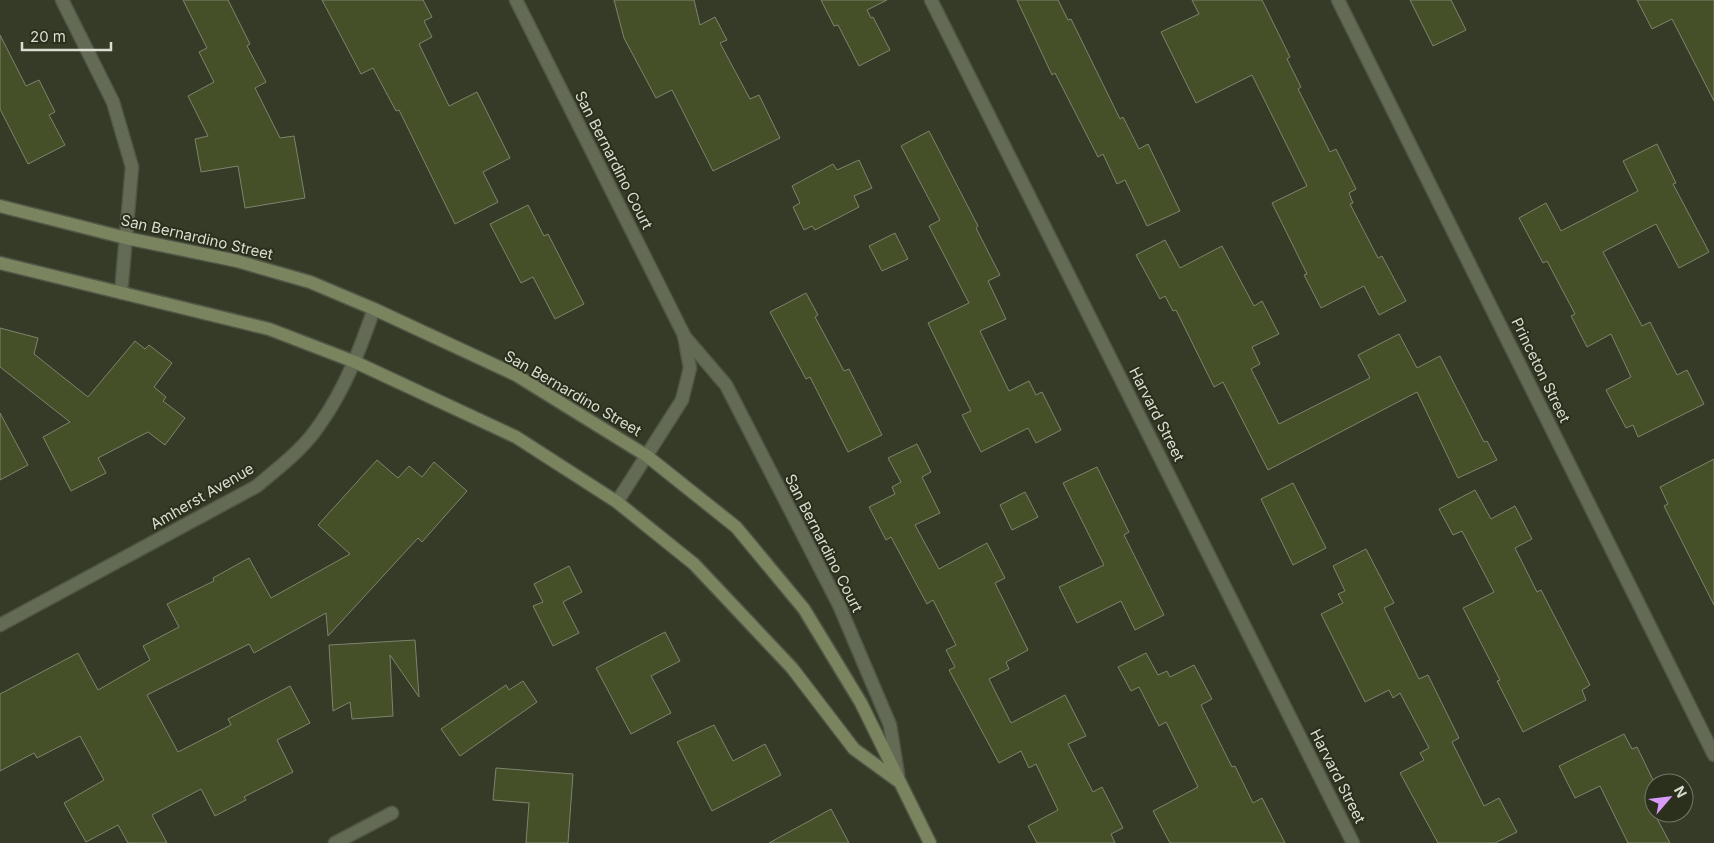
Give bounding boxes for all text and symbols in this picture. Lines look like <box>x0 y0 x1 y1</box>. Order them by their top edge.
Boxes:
scale bar <box>22 20 111 52</box>
text: 20 m <box>30 27 66 46</box>
street label: San Bernardino Court <box>571 88 657 232</box>
street label: San Bernardino Street <box>119 210 275 264</box>
street label: Princeton Street <box>1507 314 1575 426</box>
street label: San Bernardino Street <box>501 346 645 440</box>
street label: Harvard Street <box>1125 364 1189 464</box>
street label: Amherst Avenue <box>147 459 257 533</box>
street label: San Bernardino Court <box>781 471 867 615</box>
street label: Harvard Street <box>1306 726 1370 826</box>
north arrow <box>1644 773 1694 823</box>
text: N <box>1671 783 1691 800</box>

